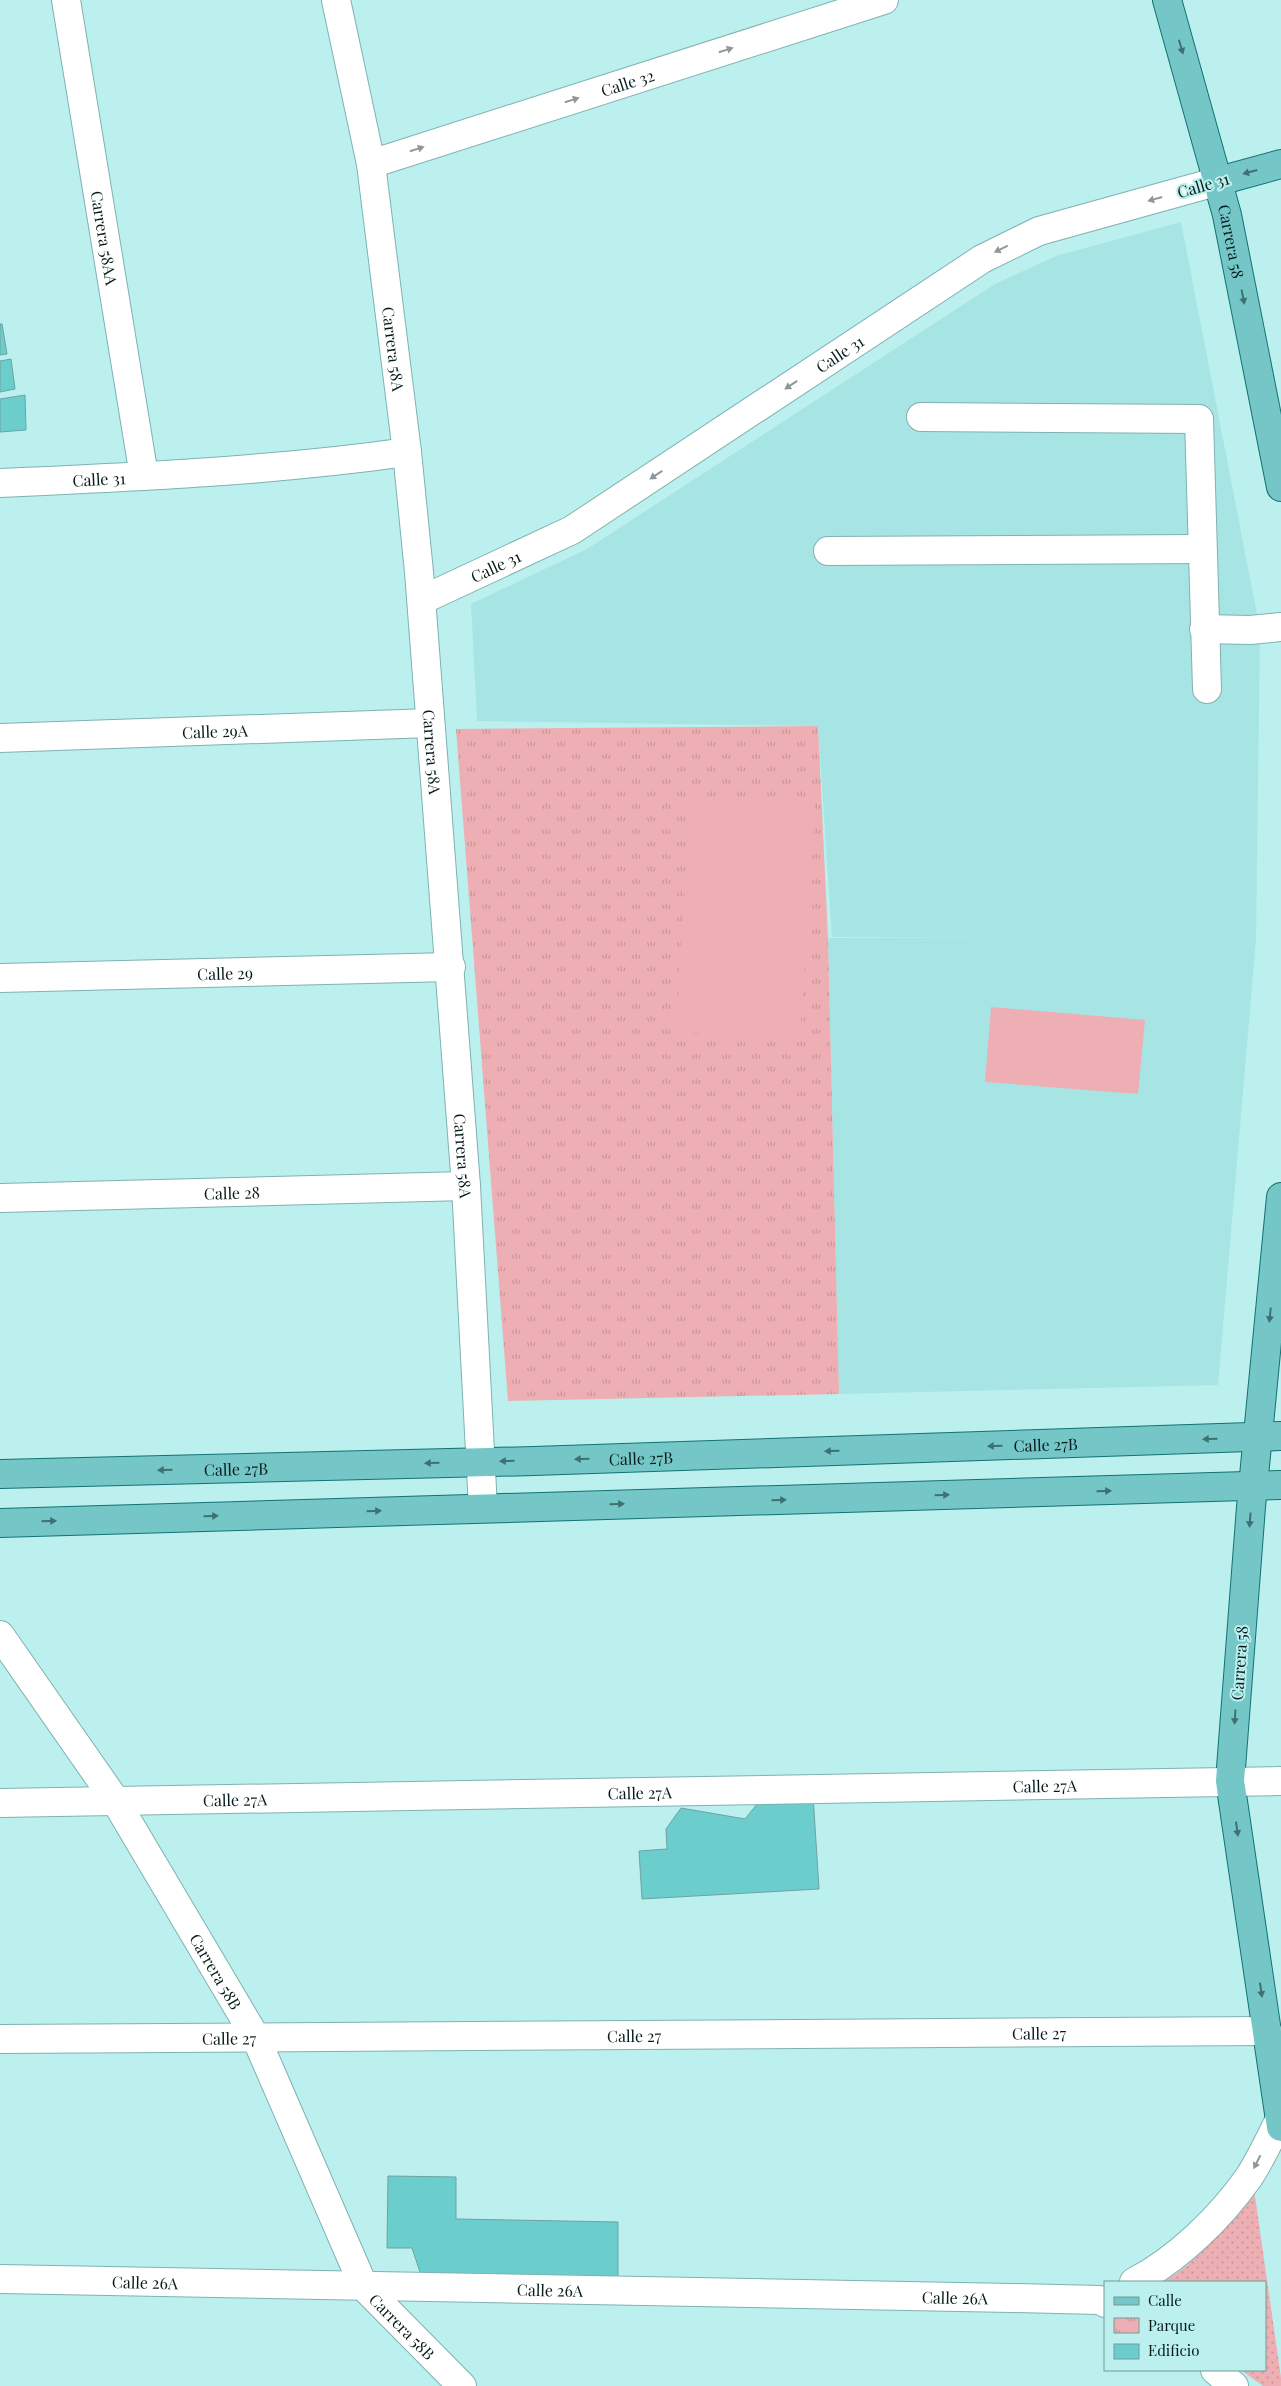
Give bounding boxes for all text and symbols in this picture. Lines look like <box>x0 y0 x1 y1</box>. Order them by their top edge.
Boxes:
one-way arrow <box>1177 39 1185 54</box>
one-way arrow <box>719 46 734 54</box>
street label: Calle 32 <box>598 64 657 100</box>
one-way arrow <box>564 95 579 103</box>
one-way arrow <box>410 145 425 153</box>
street label: Calle 31 <box>1175 168 1232 202</box>
one-way arrow <box>1242 168 1257 176</box>
street label: Carrera 58AA <box>87 189 123 287</box>
one-way arrow <box>1147 195 1162 203</box>
street label: Carrera 58 <box>1214 202 1250 280</box>
one-way arrow <box>994 246 1008 254</box>
one-way arrow <box>1240 289 1248 305</box>
street label: Carrera 58A <box>378 305 410 393</box>
street label: Calle 31 <box>811 330 867 377</box>
one-way arrow <box>784 380 798 390</box>
street label: Calle 31 <box>72 467 126 490</box>
one-way arrow <box>649 470 662 479</box>
street label: Calle 31 <box>467 545 524 587</box>
street label: Carrera 58A <box>419 709 447 796</box>
street label: Calle 29A <box>182 719 249 742</box>
street label: Calle 29 <box>197 961 253 984</box>
street label: Carrera 58A <box>450 1113 477 1200</box>
street label: Calle 28 <box>204 1181 260 1203</box>
one-way arrow <box>1266 1307 1274 1323</box>
street label: Calle 27B <box>1013 1432 1078 1455</box>
one-way arrow <box>1201 1435 1217 1443</box>
one-way arrow <box>986 1442 1002 1450</box>
street label: Calle 27B <box>608 1446 673 1469</box>
one-way arrow <box>824 1447 840 1455</box>
one-way arrow <box>574 1455 590 1463</box>
street label: Calle 27B <box>204 1457 268 1480</box>
one-way arrow <box>499 1457 515 1465</box>
one-way arrow <box>424 1459 440 1467</box>
one-way arrow <box>157 1466 173 1474</box>
one-way arrow <box>1096 1486 1112 1494</box>
one-way arrow <box>934 1491 950 1499</box>
one-way arrow <box>772 1496 788 1504</box>
one-way arrow <box>609 1500 625 1508</box>
one-way arrow <box>366 1507 382 1515</box>
one-way arrow <box>203 1512 219 1520</box>
one-way arrow <box>1245 1513 1253 1529</box>
one-way arrow <box>41 1517 57 1525</box>
street label: Carrera 58 <box>1226 1625 1252 1701</box>
one-way arrow <box>1230 1710 1238 1726</box>
street label: Calle 27A <box>1012 1774 1078 1796</box>
street label: Calle 27A <box>608 1781 673 1803</box>
street label: Calle 27A <box>203 1788 268 1810</box>
one-way arrow <box>1233 1822 1241 1838</box>
street label: Carrera 58B <box>186 1929 247 2013</box>
one-way arrow <box>1257 1982 1265 1998</box>
street label: Calle 27 <box>1012 2022 1067 2043</box>
street label: Calle 27 <box>607 2024 662 2046</box>
street label: Calle 27 <box>202 2027 257 2048</box>
one-way arrow <box>1253 2155 1261 2169</box>
street label: Calle 26A <box>112 2271 179 2293</box>
street label: Calle 26A <box>517 2278 584 2300</box>
legend <box>1104 2281 1266 2371</box>
street label: Calle 26A <box>922 2286 989 2308</box>
street label: Carrera 58B <box>365 2288 440 2364</box>
text: Calle <box>1148 2290 1182 2310</box>
text: Parque <box>1148 2315 1195 2335</box>
text: Edificio <box>1148 2340 1199 2360</box>

